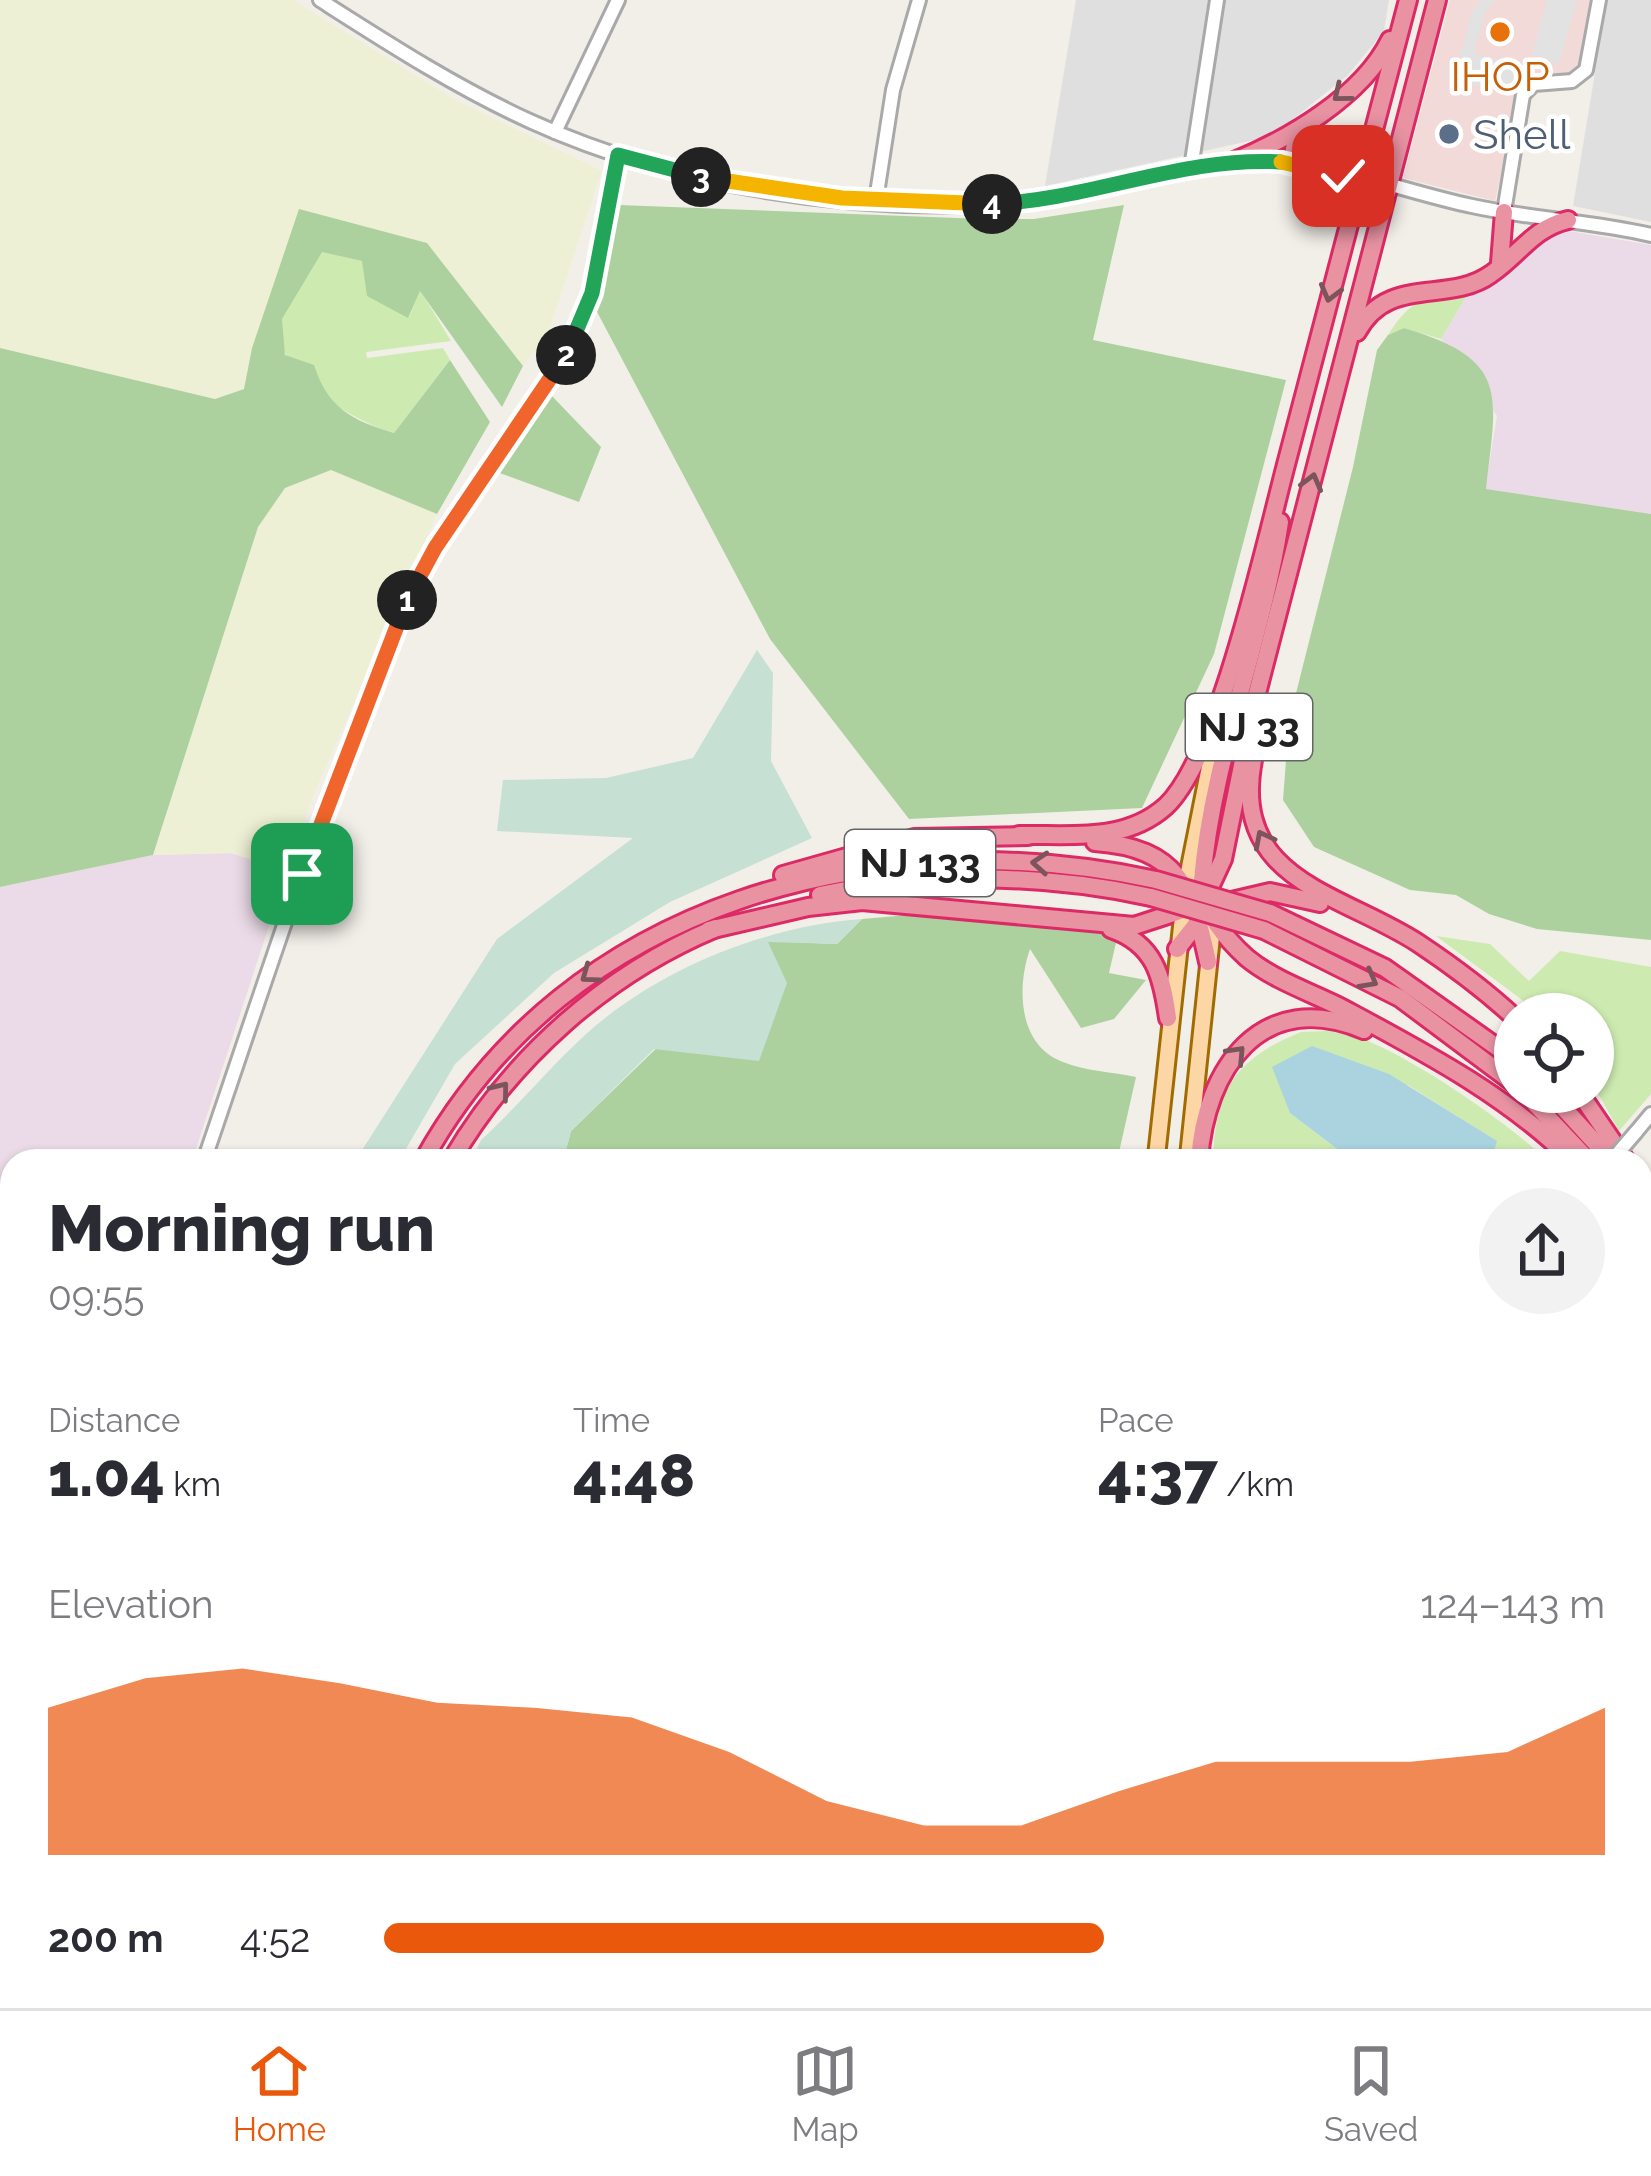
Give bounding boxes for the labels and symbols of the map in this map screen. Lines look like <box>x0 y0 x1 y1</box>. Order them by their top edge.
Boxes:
marker: IHOP <box>1487 19 1513 45</box>
place label: IHOP <box>1450 52 1550 101</box>
one-way arrow <box>1333 80 1355 101</box>
place label: Shell <box>1473 110 1571 159</box>
marker: Shell <box>1436 121 1462 147</box>
pin <box>1292 125 1394 227</box>
pin: 3 <box>671 147 731 207</box>
pin: 4 <box>962 174 1022 234</box>
one-way arrow <box>1320 283 1345 303</box>
pin: 2 <box>536 325 596 385</box>
one-way arrow <box>1298 472 1323 493</box>
pin: 1 <box>377 570 437 630</box>
road number: NJ 33 <box>1186 694 1312 760</box>
pin <box>251 823 353 925</box>
road number: NJ 133 <box>845 830 995 896</box>
one-way arrow <box>1254 830 1277 852</box>
one-way arrow <box>1030 851 1049 876</box>
one-way arrow <box>581 960 602 982</box>
one-way arrow <box>1357 966 1378 989</box>
one-way arrow <box>1223 1047 1244 1068</box>
one-way arrow <box>487 1081 508 1103</box>

